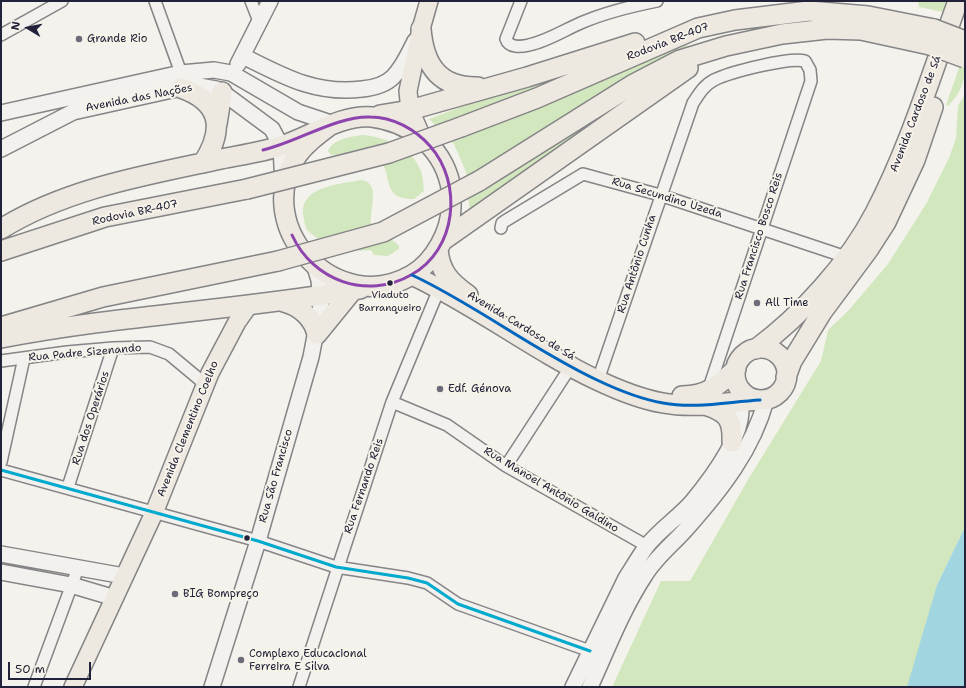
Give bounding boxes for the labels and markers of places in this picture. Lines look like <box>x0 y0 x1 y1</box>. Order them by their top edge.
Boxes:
place label: Grande Rio <box>87 32 147 46</box>
marker: Grande Rio <box>74 34 84 44</box>
marker: Viaduto Barranqueiro <box>385 278 395 288</box>
place label: Viaduto Barranqueiro <box>359 289 421 312</box>
place label: All Time <box>765 296 809 310</box>
marker: All Time <box>752 298 762 308</box>
place label: Edf. Génova <box>448 382 511 396</box>
marker: Edf. Génova <box>435 384 445 394</box>
unlabelled marker <box>242 533 252 543</box>
place label: BIG Bompreço <box>183 587 259 601</box>
marker: BIG Bompreço <box>170 589 180 599</box>
place label: Complexo Educacional Ferreira E Silva <box>249 647 367 673</box>
marker: Complexo Educacional Ferreira E Silva <box>236 655 246 665</box>

